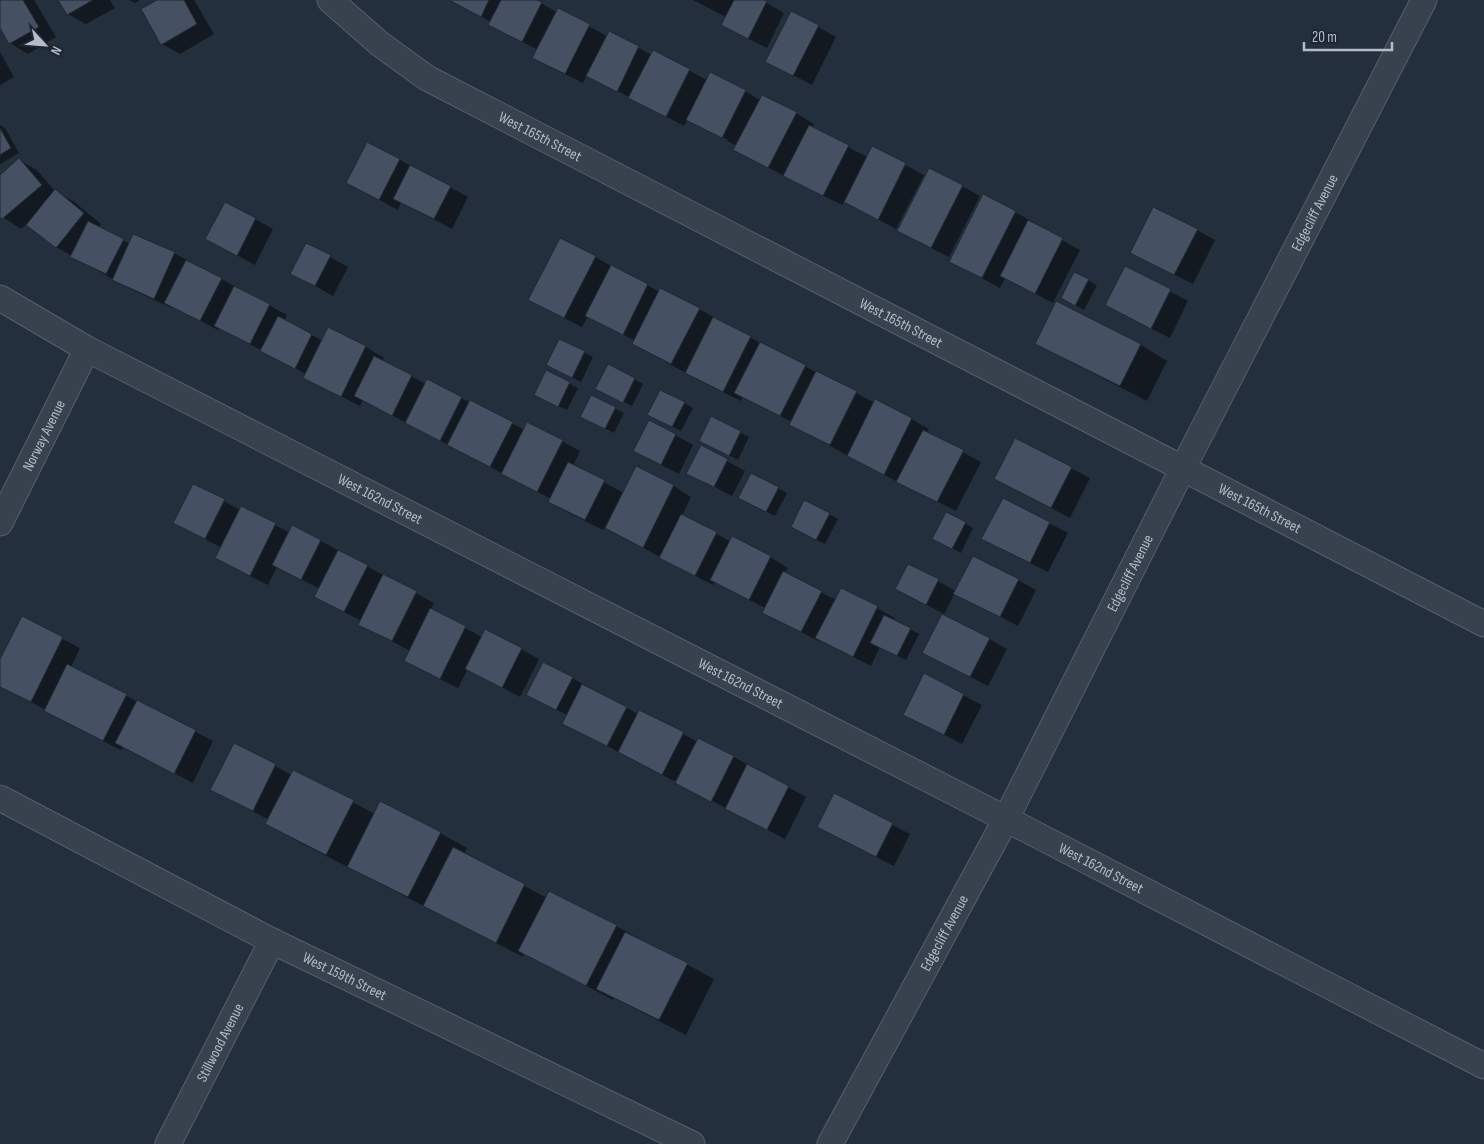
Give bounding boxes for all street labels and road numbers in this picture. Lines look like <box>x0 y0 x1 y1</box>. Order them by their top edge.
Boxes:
street label: West 165th Street <box>495 108 585 166</box>
street label: Edgecliff Avenue <box>1287 171 1343 254</box>
street label: West 165th Street <box>856 294 946 353</box>
street label: Norway Avenue <box>19 397 70 474</box>
street label: West 162nd Street <box>334 470 426 529</box>
street label: West 165th Street <box>1215 479 1305 538</box>
street label: Edgecliff Avenue <box>1103 532 1158 615</box>
street label: West 162nd Street <box>695 654 786 714</box>
street label: West 162nd Street <box>1055 839 1147 898</box>
street label: Edgecliff Avenue <box>916 892 973 975</box>
street label: West 159th Street <box>299 948 390 1005</box>
street label: Stillwood Avenue <box>192 1000 248 1085</box>

